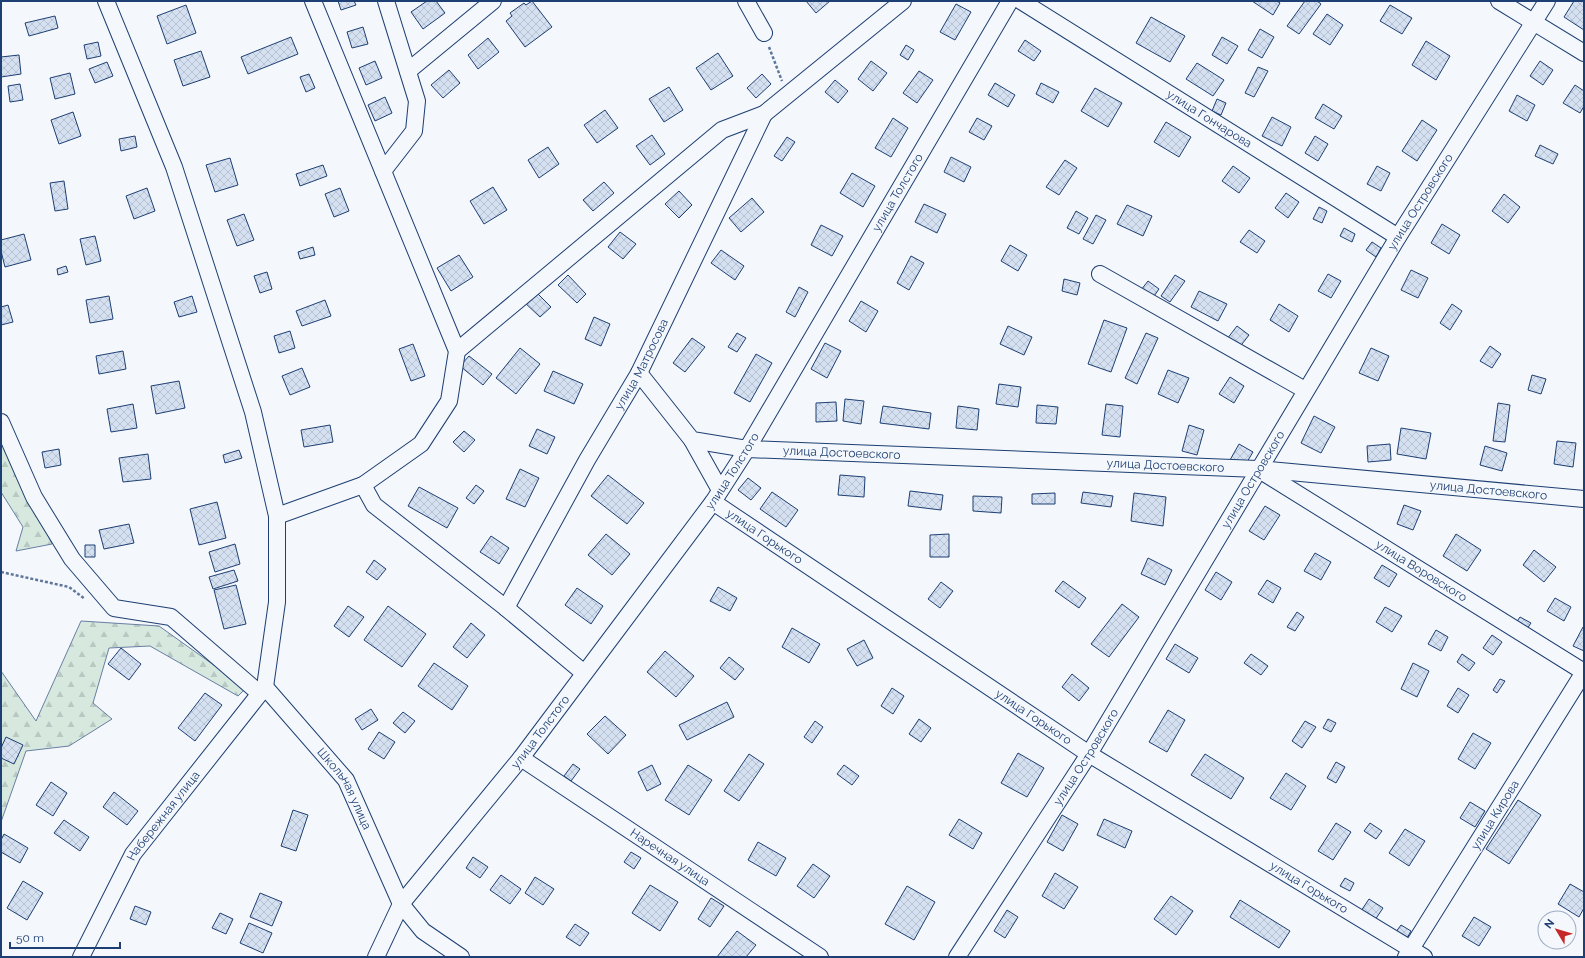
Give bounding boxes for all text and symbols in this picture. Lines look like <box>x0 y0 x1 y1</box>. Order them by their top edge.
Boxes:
street label: улица Гончарова <box>1164 87 1254 151</box>
street label: улица Толстого <box>869 151 926 234</box>
street label: улица Островского <box>1385 151 1456 253</box>
street label: улица Матросова <box>612 316 671 412</box>
street label: улица Островского <box>1219 428 1288 531</box>
street label: улица Толстого <box>703 430 762 512</box>
street label: улица Достоевского <box>783 443 901 462</box>
street label: улица Достоевского <box>1106 456 1225 475</box>
street label: улица Достоевского <box>1429 478 1548 503</box>
street label: улица Горького <box>724 506 805 567</box>
street label: улица Воровского <box>1373 537 1470 604</box>
street label: улица Горького <box>993 686 1074 747</box>
street label: улица Толстого <box>508 693 572 771</box>
street label: улица Островского <box>1051 706 1121 808</box>
street label: Школьная улица <box>314 745 374 832</box>
street label: Набережная улица <box>124 768 203 863</box>
street label: улица Кирова <box>1468 778 1522 852</box>
street label: Наречная улица <box>628 826 712 889</box>
street label: улица Горького <box>1268 858 1351 916</box>
north arrow <box>1537 910 1577 950</box>
text: N <box>1542 917 1557 931</box>
scale bar <box>10 924 120 950</box>
text: 50 m <box>16 931 44 945</box>

